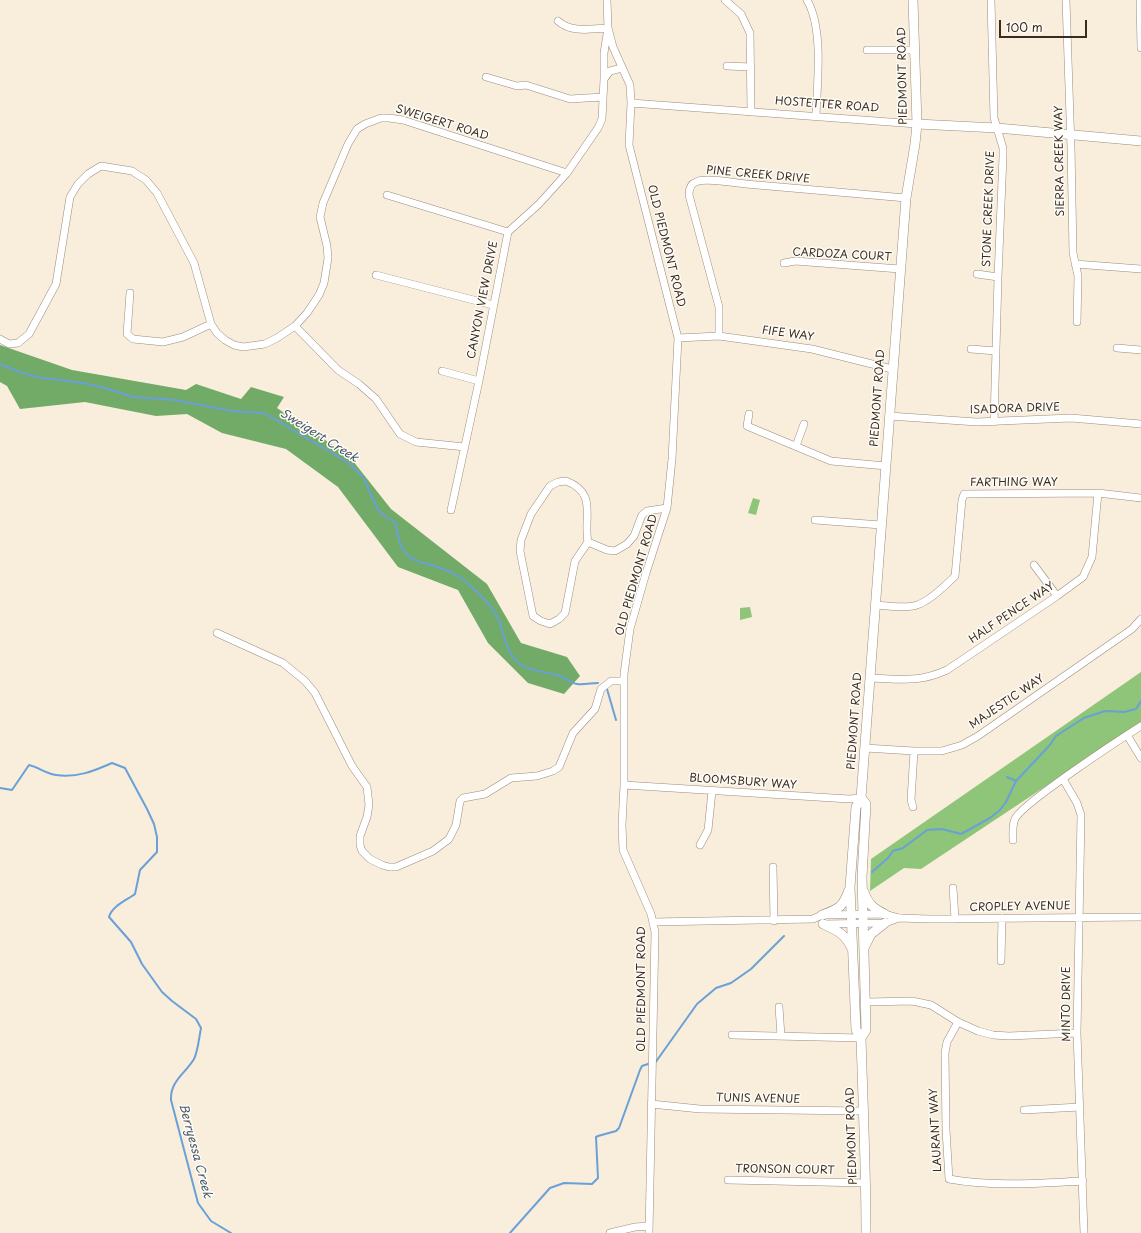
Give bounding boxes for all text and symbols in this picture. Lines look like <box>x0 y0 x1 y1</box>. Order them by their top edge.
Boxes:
scale bar <box>1001 12 1089 38</box>
text: 100 m <box>1006 18 1043 36</box>
street label: PIEDMONT ROAD <box>896 27 910 125</box>
street label: HOSTETTER ROAD <box>774 95 880 115</box>
street label: SWEIGERT ROAD <box>394 103 490 143</box>
street label: SIERRA CREEK WAY <box>1052 105 1068 217</box>
street label: STONE CREEK DRIVE <box>980 151 998 267</box>
street label: PINE CREEK DRIVE <box>706 164 810 186</box>
street label: OLD PIEDMONT ROAD <box>644 183 688 309</box>
street label: CANYON VIEW DRIVE <box>465 240 501 360</box>
street label: CARDOZA COURT <box>792 246 892 264</box>
street label: FIFE WAY <box>761 324 815 344</box>
street label: PIEDMONT ROAD <box>868 349 888 447</box>
street label: ISADORA DRIVE <box>970 401 1060 417</box>
water label: Sweigert Creek <box>277 406 361 466</box>
street label: FARTHING WAY <box>970 476 1058 490</box>
street label: OLD PIEDMONT ROAD <box>613 513 661 637</box>
street label: HALF PENCE WAY <box>967 580 1057 646</box>
street label: PIEDMONT ROAD <box>845 672 865 770</box>
street label: MAJESTIC WAY <box>967 672 1047 732</box>
street label: BLOOMSBURY WAY <box>689 772 797 792</box>
street label: CROPLEY AVENUE <box>969 900 1071 914</box>
street label: OLD PIEDMONT ROAD <box>635 926 649 1052</box>
street label: MINTO DRIVE <box>1060 966 1074 1042</box>
street label: PIEDMONT ROAD <box>844 1087 860 1185</box>
street label: LAURANT WAY <box>927 1088 945 1172</box>
street label: TUNIS AVENUE <box>716 1092 800 1106</box>
water label: Berryessa Creek <box>175 1102 215 1200</box>
street label: TRONSON COURT <box>735 1163 835 1177</box>

